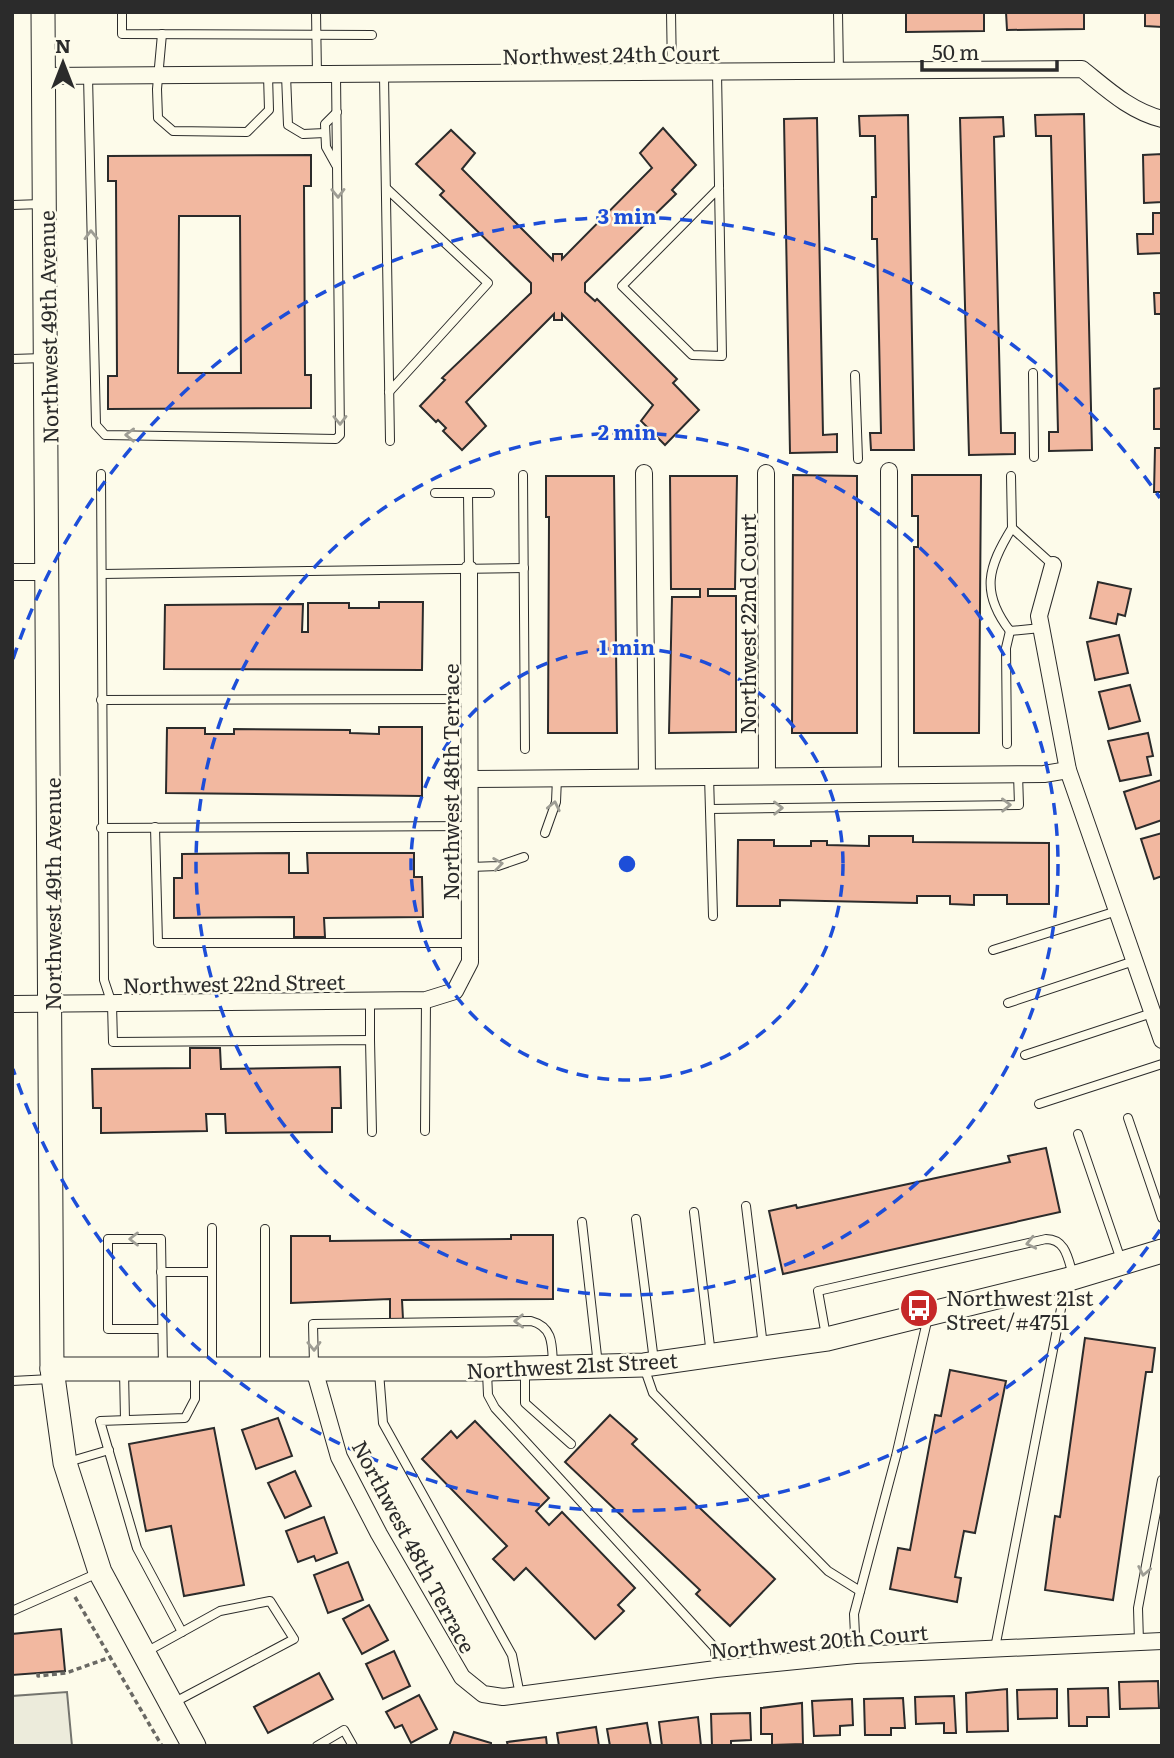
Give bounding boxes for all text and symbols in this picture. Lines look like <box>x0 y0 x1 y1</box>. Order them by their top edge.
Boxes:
north arrow <box>28 28 98 98</box>
scale bar <box>922 28 1057 72</box>
text: N <box>55 31 71 59</box>
text: 50 m <box>932 35 979 66</box>
street label: Northwest 24th Court <box>502 36 721 70</box>
one-way arrow <box>330 188 346 198</box>
text: 3 min <box>597 199 657 230</box>
street label: Northwest 49th Avenue <box>29 210 65 444</box>
one-way arrow <box>84 230 99 241</box>
one-way arrow <box>332 415 348 426</box>
text: 2 min <box>598 415 657 446</box>
one-way arrow <box>124 428 135 443</box>
street label: Northwest 22nd Court <box>731 513 762 735</box>
text: 1 min <box>599 630 655 661</box>
street label: Northwest 48th Terrace <box>434 663 465 901</box>
street label: Northwest 49th Avenue <box>36 777 67 1011</box>
one-way arrow <box>1001 797 1012 813</box>
one-way arrow <box>545 800 560 812</box>
one-way arrow <box>774 800 784 816</box>
centre of rings <box>615 852 639 876</box>
one-way arrow <box>492 857 504 872</box>
street label: Northwest 22nd Street <box>122 965 346 999</box>
one-way arrow <box>128 1231 139 1247</box>
one-way arrow <box>1025 1234 1037 1249</box>
place label: Northwest 21st Street/#4751 <box>946 1281 1094 1336</box>
bus stop icon: Northwest 21st Street/#4751 <box>898 1287 940 1329</box>
one-way arrow <box>513 1313 524 1329</box>
one-way arrow <box>306 1340 321 1351</box>
street label: Northwest 21st Street <box>465 1343 679 1385</box>
street label: Northwest 48th Terrace <box>346 1434 484 1658</box>
one-way arrow <box>1138 1565 1153 1577</box>
street label: Northwest 20th Court <box>709 1615 930 1665</box>

